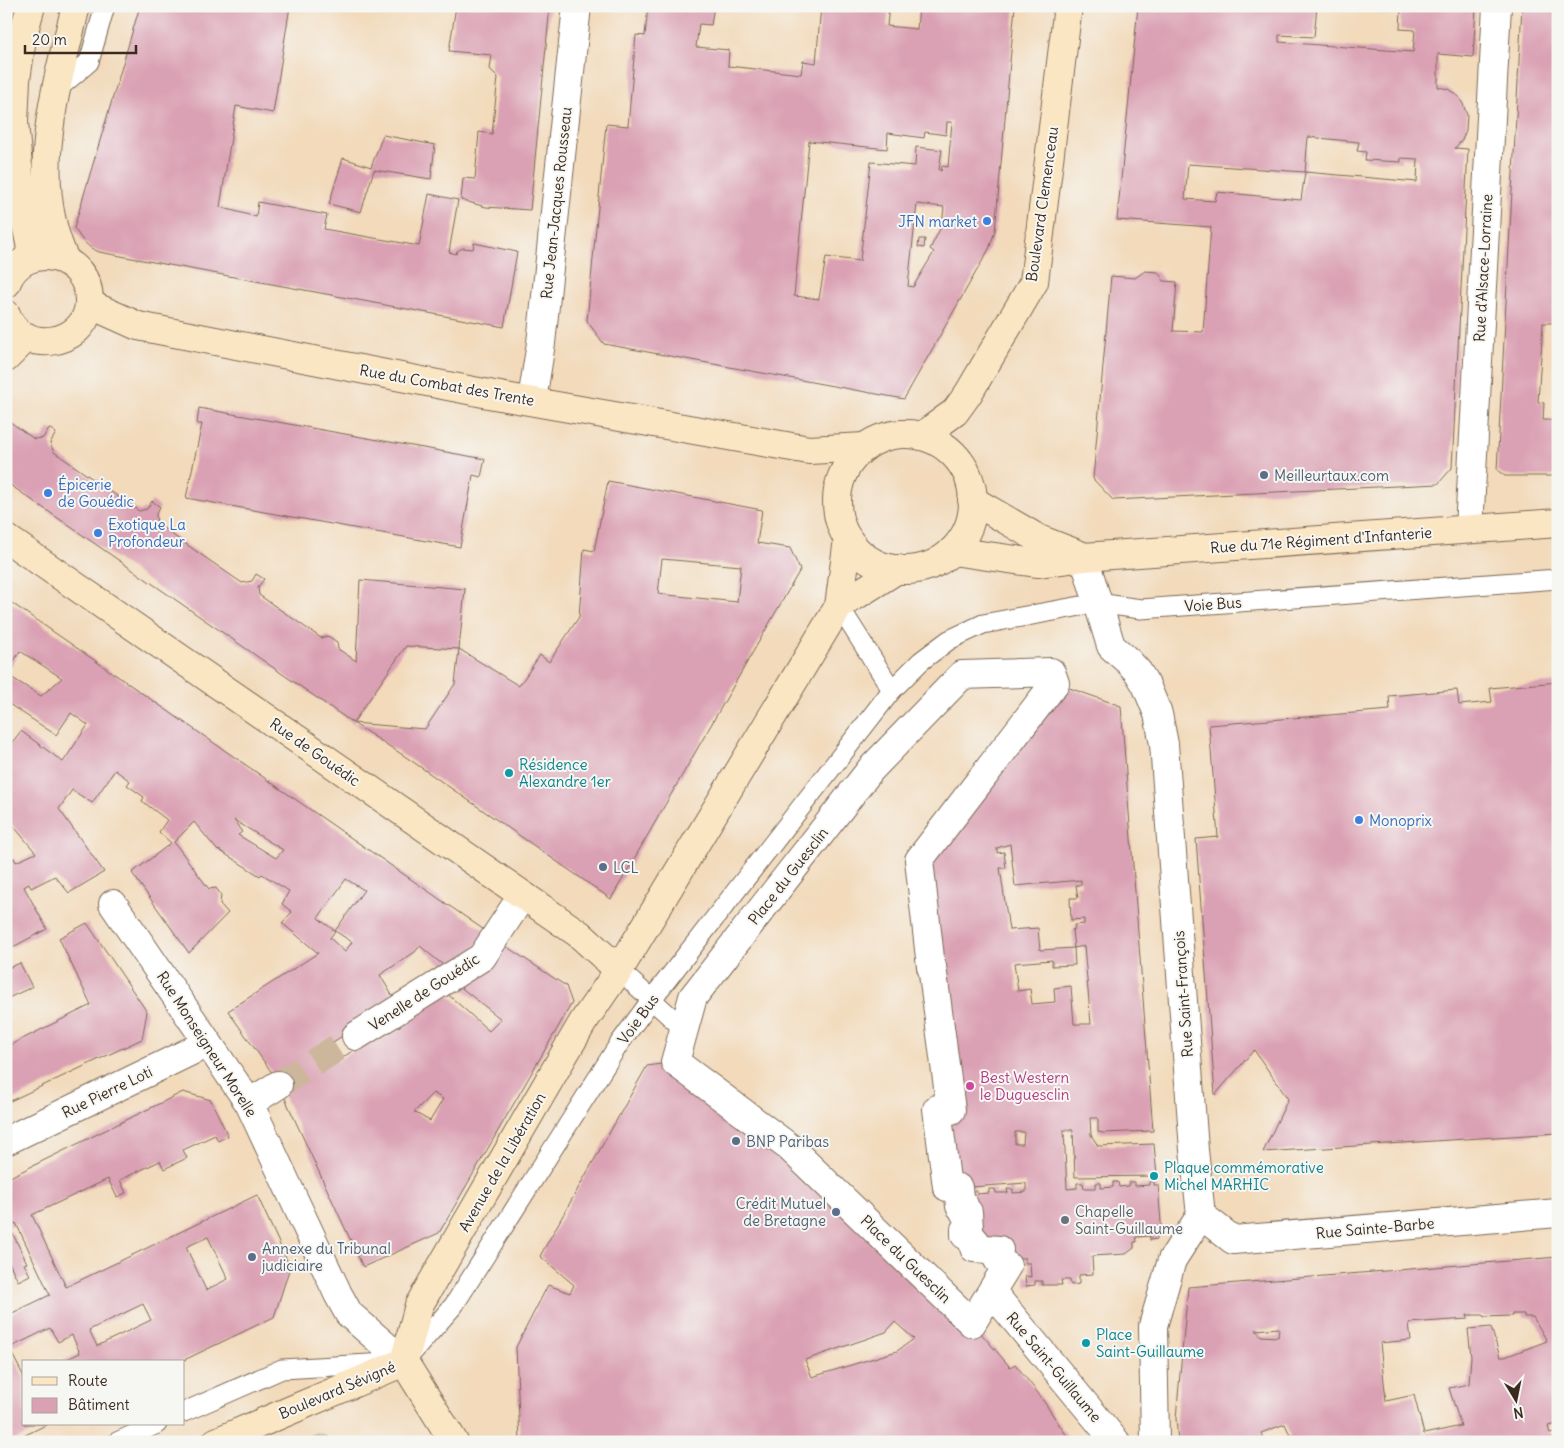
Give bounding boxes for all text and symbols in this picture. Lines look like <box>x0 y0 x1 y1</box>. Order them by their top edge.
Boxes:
scale bar <box>25 22 136 54</box>
text: 20 m <box>32 30 67 49</box>
street label: Rue Jean-Jacques Rousseau <box>536 106 576 300</box>
street label: Boulevard Clemenceau <box>1022 125 1062 283</box>
street label: Rue d'Alsace-Lorraine <box>1470 193 1496 343</box>
place label: JFN market <box>898 212 977 231</box>
marker: JFN market <box>981 215 993 227</box>
street label: Rue du Combat des Trente <box>358 360 536 410</box>
place label: Meilleurtaux.com <box>1274 466 1389 485</box>
marker: Meilleurtaux.com <box>1258 469 1270 481</box>
place label: Épicerie de Gouédic <box>58 475 135 511</box>
marker: Épicerie de Gouédic <box>42 487 54 499</box>
place label: Exotique La Profondeur <box>108 515 186 551</box>
street label: Rue du 71e Régiment d'Infanterie <box>1209 523 1433 557</box>
marker: Exotique La Profondeur <box>92 527 104 539</box>
street label: Voie Bus <box>1184 593 1243 615</box>
street label: Rue de Gouédic <box>266 714 364 790</box>
place label: Résidence Alexandre 1er <box>519 755 611 791</box>
marker: Résidence Alexandre 1er <box>503 767 515 779</box>
place label: Monoprix <box>1369 811 1433 830</box>
marker: Monoprix <box>1353 814 1365 826</box>
street label: Place du Guesclin <box>744 823 832 929</box>
place label: LCL <box>613 858 639 877</box>
marker: LCL <box>597 861 609 873</box>
street label: Rue Saint-François <box>1169 930 1197 1058</box>
street label: Venelle de Gouédic <box>365 949 483 1035</box>
street label: Rue Monseigneur Morelle <box>153 968 261 1120</box>
street label: Voie Bus <box>613 990 663 1048</box>
street label: Rue Pierre Loti <box>59 1062 155 1122</box>
place label: Best Western le Duguesclin <box>980 1068 1070 1104</box>
marker: Best Western le Duguesclin <box>964 1080 976 1092</box>
street label: Avenue de la Libération <box>454 1089 550 1235</box>
place label: BNP Paribas <box>746 1132 829 1151</box>
marker: BNP Paribas <box>730 1135 742 1147</box>
place label: Plaque commémorative Michel MARHIC <box>1164 1158 1324 1194</box>
marker: Plaque commémorative Michel MARHIC <box>1148 1170 1160 1182</box>
place label: Crédit Mutuel de Bretagne <box>736 1194 826 1230</box>
place label: Chapelle Saint-Guillaume <box>1075 1202 1183 1238</box>
marker: Crédit Mutuel de Bretagne <box>830 1206 842 1218</box>
street label: Place du Guesclin <box>857 1211 955 1307</box>
street label: Rue Sainte-Barbe <box>1315 1213 1435 1243</box>
marker: Chapelle Saint-Guillaume <box>1059 1214 1071 1226</box>
place label: Annexe du Tribunal judiciaire <box>261 1239 391 1275</box>
marker: Annexe du Tribunal judiciaire <box>246 1251 258 1263</box>
street label: Rue Saint-Guillaume <box>1002 1308 1106 1426</box>
place label: Place Saint-Guillaume <box>1096 1325 1204 1361</box>
marker: Place Saint-Guillaume <box>1080 1337 1092 1349</box>
street label: Boulevard Sévigné <box>276 1357 398 1423</box>
legend <box>22 1360 185 1426</box>
text: Route <box>68 1371 108 1390</box>
north arrow <box>1492 1376 1542 1426</box>
text: Bâtiment <box>68 1395 130 1414</box>
text: N <box>1512 1403 1525 1423</box>

